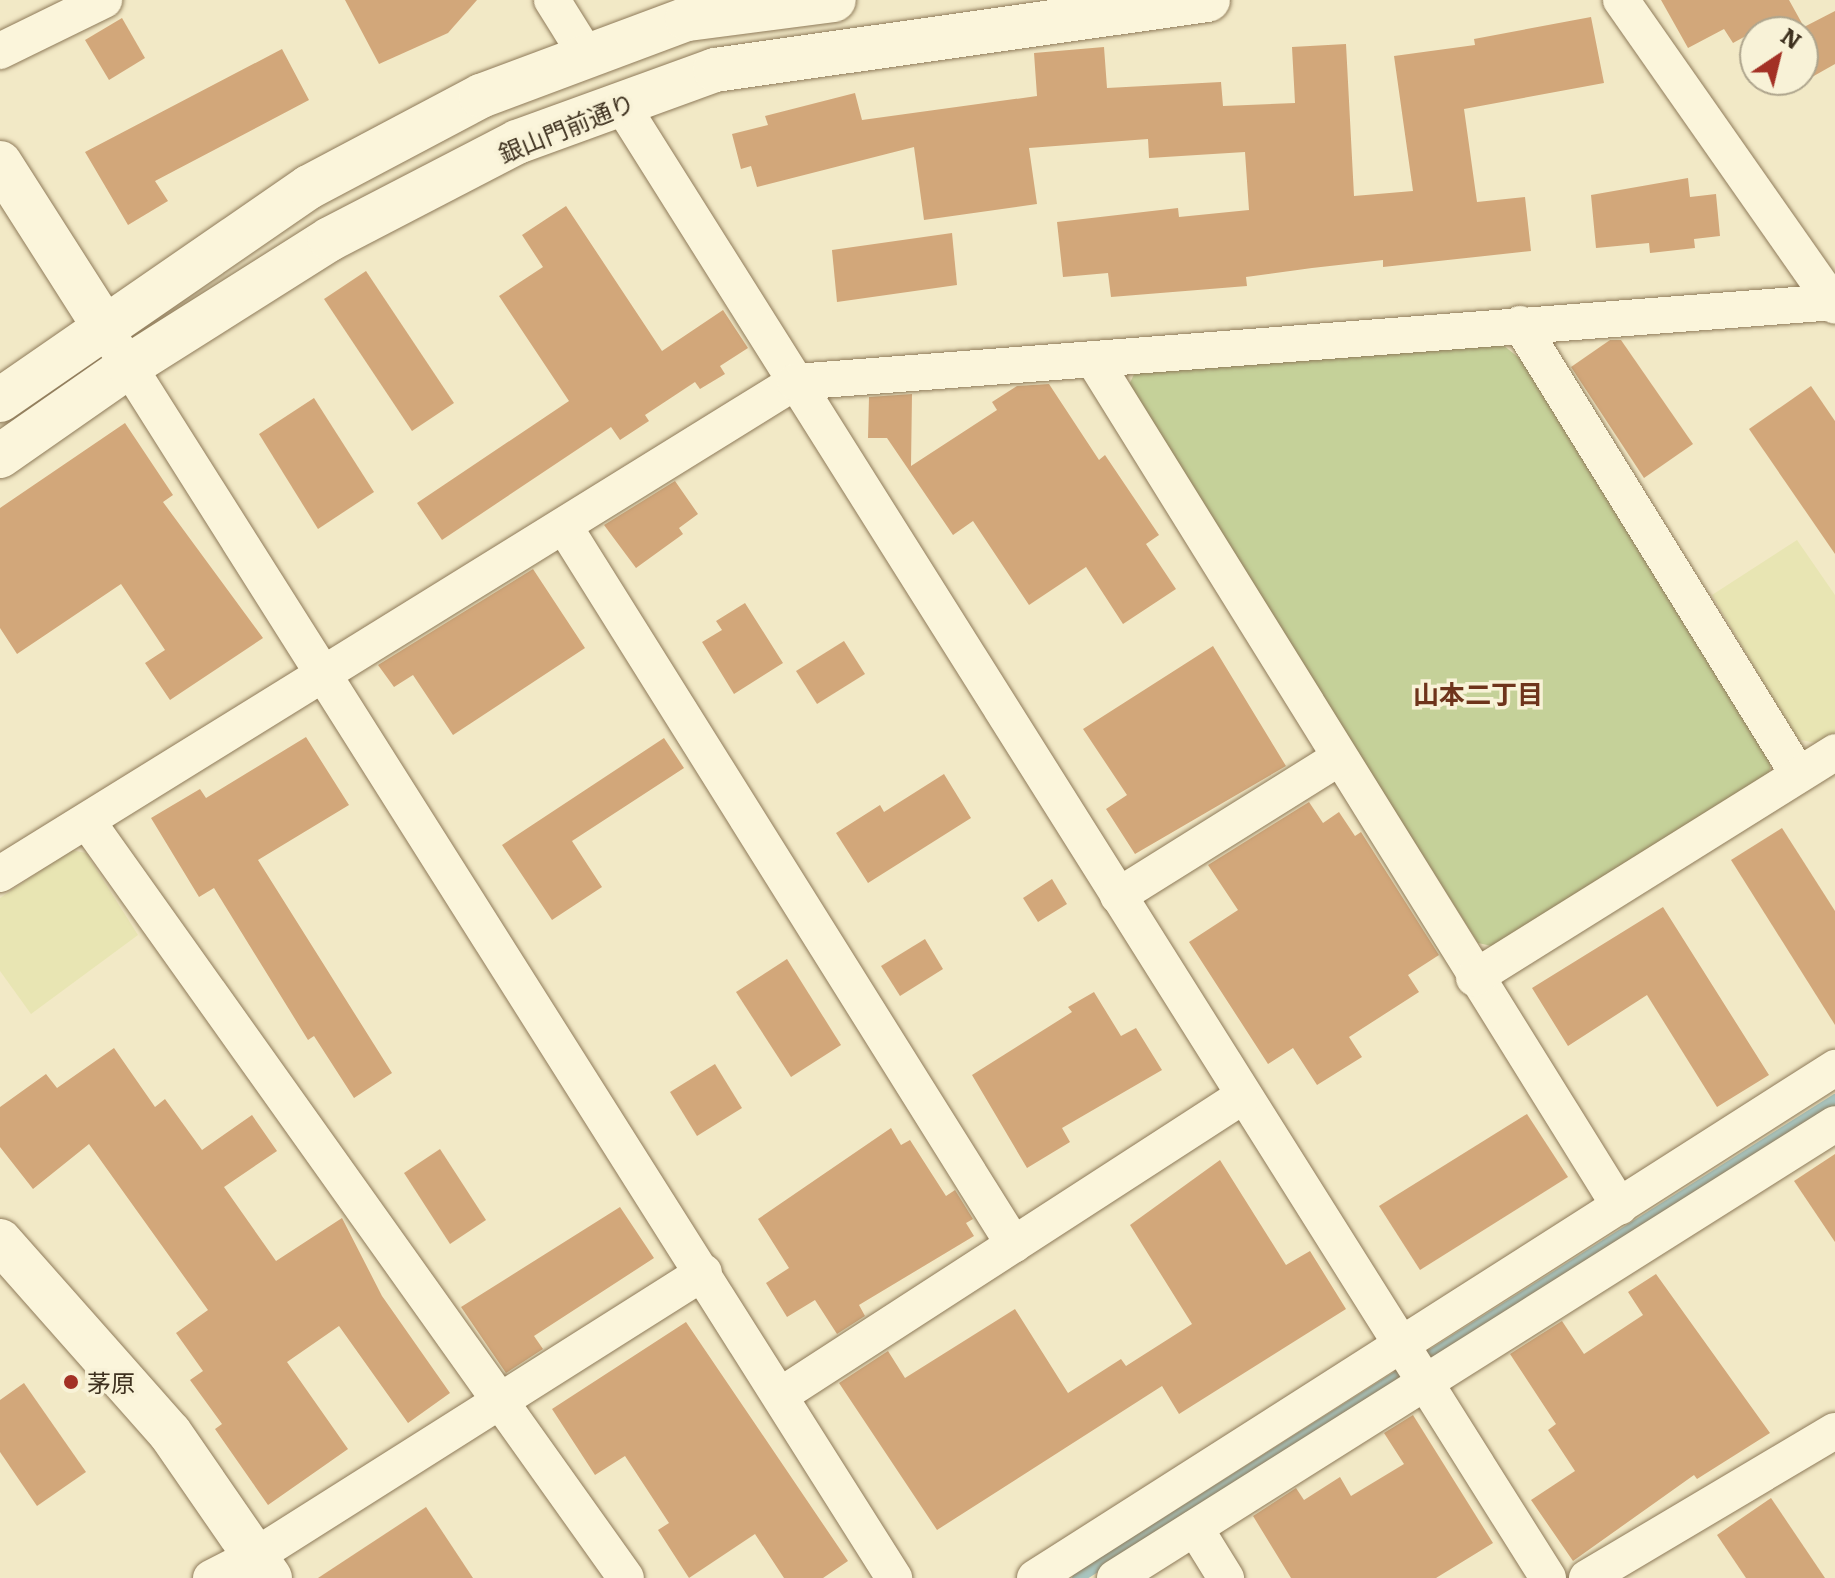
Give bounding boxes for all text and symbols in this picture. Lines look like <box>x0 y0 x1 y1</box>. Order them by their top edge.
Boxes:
north arrow <box>1739 16 1819 96</box>
text: N <box>1775 19 1809 56</box>
street label: 銀山門前通り <box>494 87 638 167</box>
district label: 山本二丁目 <box>1413 677 1543 709</box>
place label: 茅原 <box>87 1368 135 1396</box>
marker: 茅原 <box>62 1373 80 1391</box>

